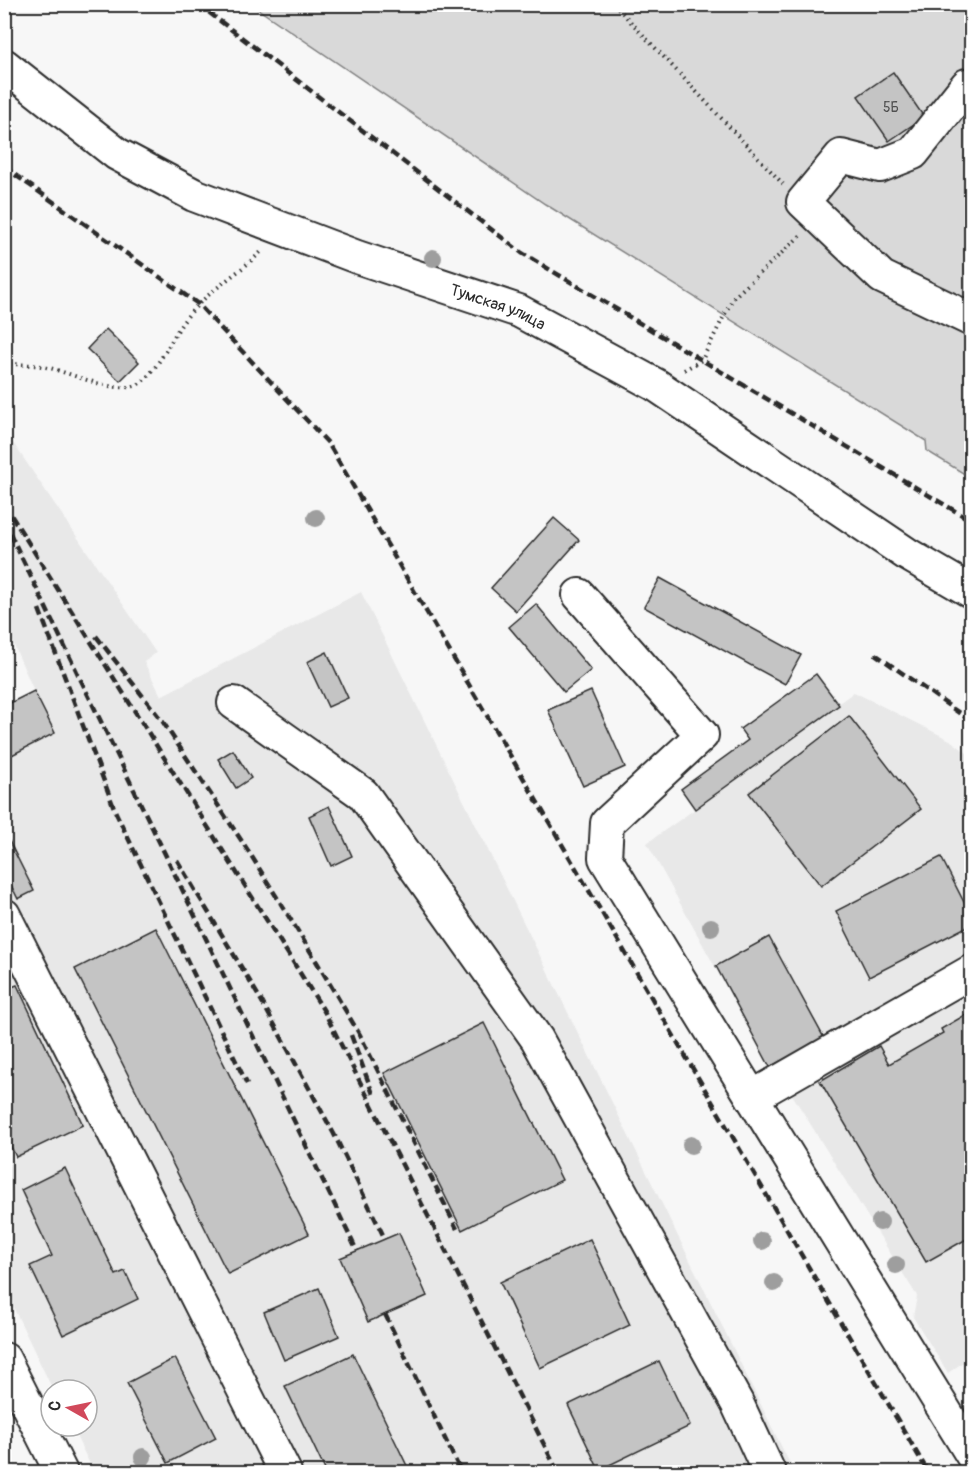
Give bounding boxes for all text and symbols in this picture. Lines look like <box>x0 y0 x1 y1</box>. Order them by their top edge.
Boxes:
house number: 5Б <box>883 99 899 116</box>
street label: Тумская улица <box>447 280 549 335</box>
north arrow <box>39 1378 99 1438</box>
text: С <box>45 1399 66 1412</box>

